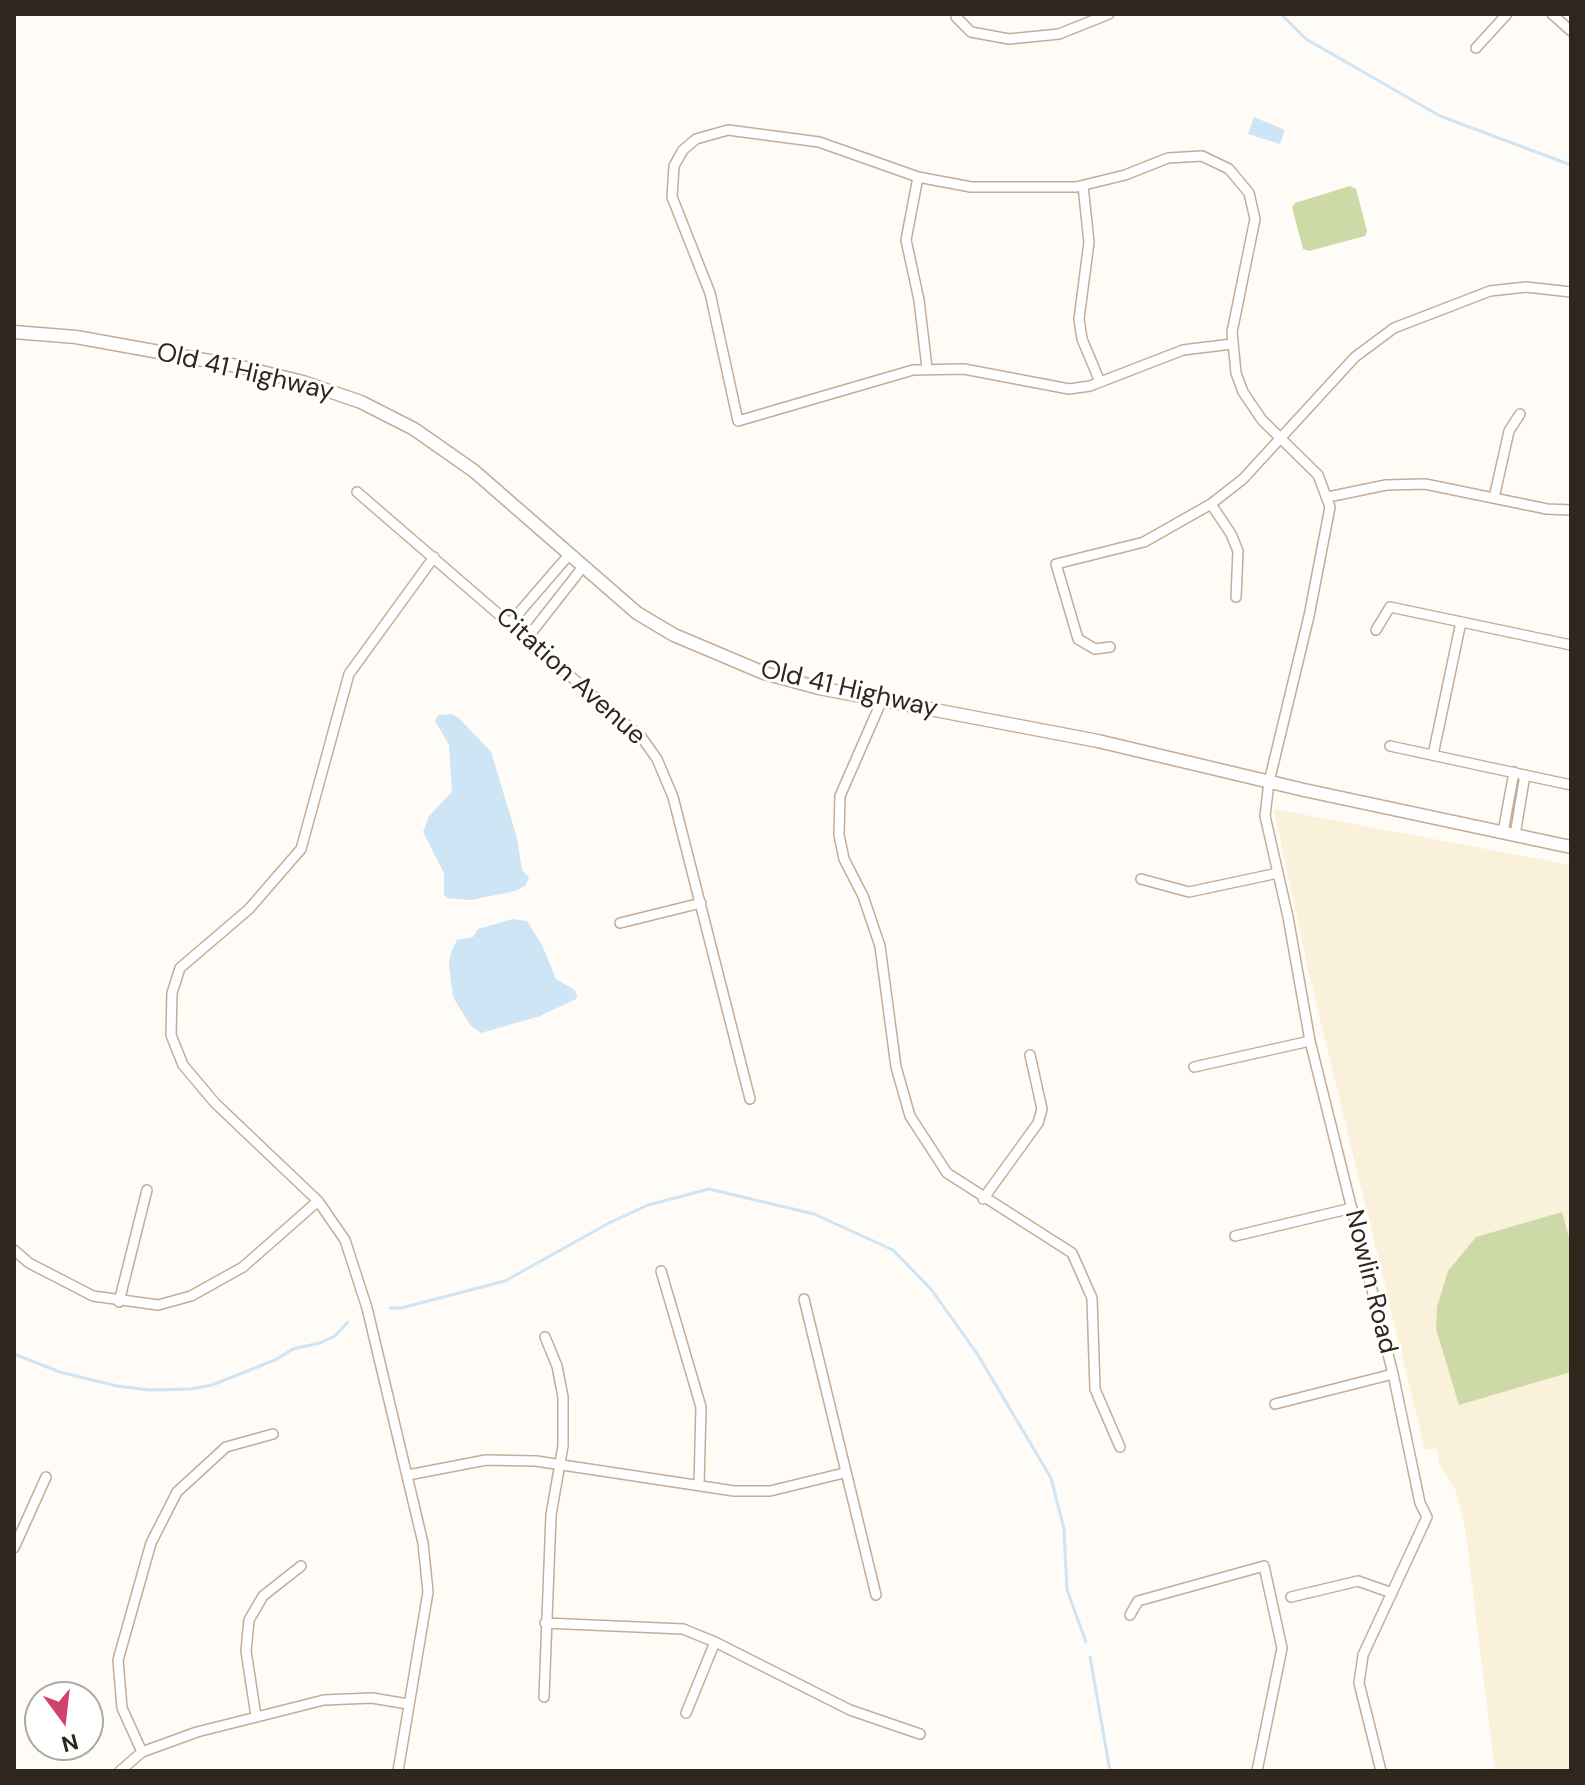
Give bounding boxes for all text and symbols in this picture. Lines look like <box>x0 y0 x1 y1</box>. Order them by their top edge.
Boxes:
street label: Old 41 Highway <box>153 337 337 409</box>
street label: Citation Avenue <box>489 602 651 752</box>
street label: Old 41 Highway <box>757 654 941 726</box>
street label: Nowlin Road <box>1337 1207 1403 1357</box>
north arrow <box>24 1681 104 1761</box>
text: N <box>58 1727 81 1759</box>

